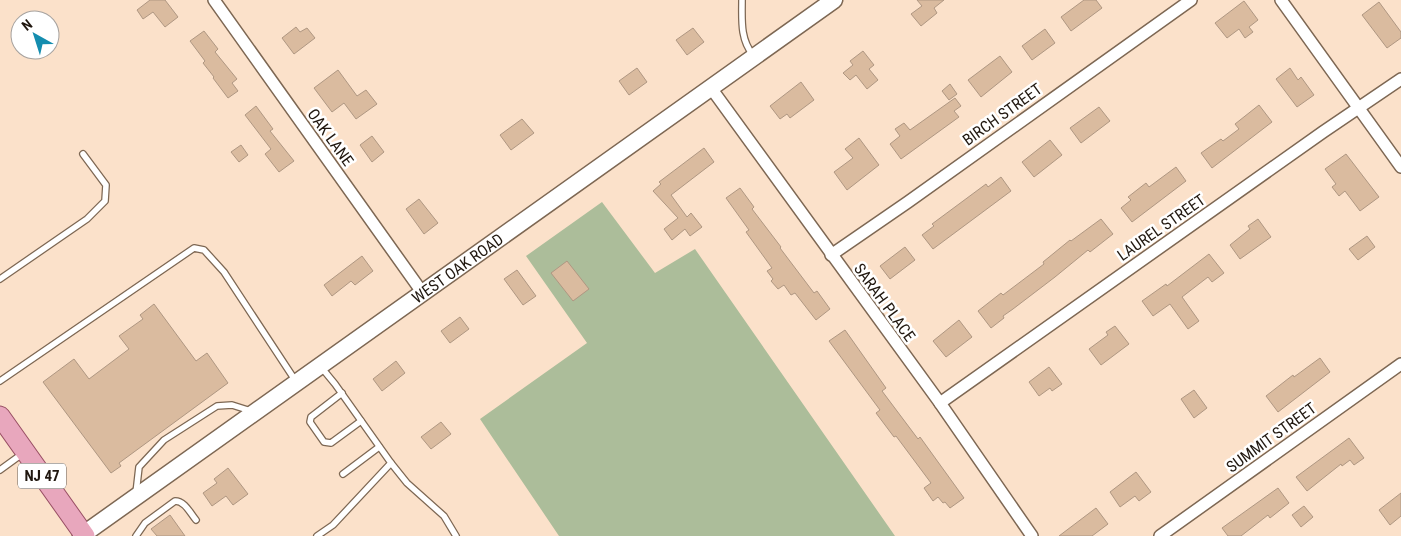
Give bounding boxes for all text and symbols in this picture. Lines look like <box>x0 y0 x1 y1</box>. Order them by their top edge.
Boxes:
north arrow <box>10 10 60 60</box>
text: N <box>18 16 35 34</box>
street label: BIRCH STREET <box>959 79 1046 150</box>
street label: OAK LANE <box>304 105 358 170</box>
street label: LAUREL STREET <box>1114 190 1209 265</box>
street label: WEST OAK ROAD <box>408 230 507 307</box>
street label: SARAH PLACE <box>850 260 919 345</box>
street label: SUMMIT STREET <box>1223 398 1320 476</box>
road number: NJ 47 <box>18 464 66 488</box>

